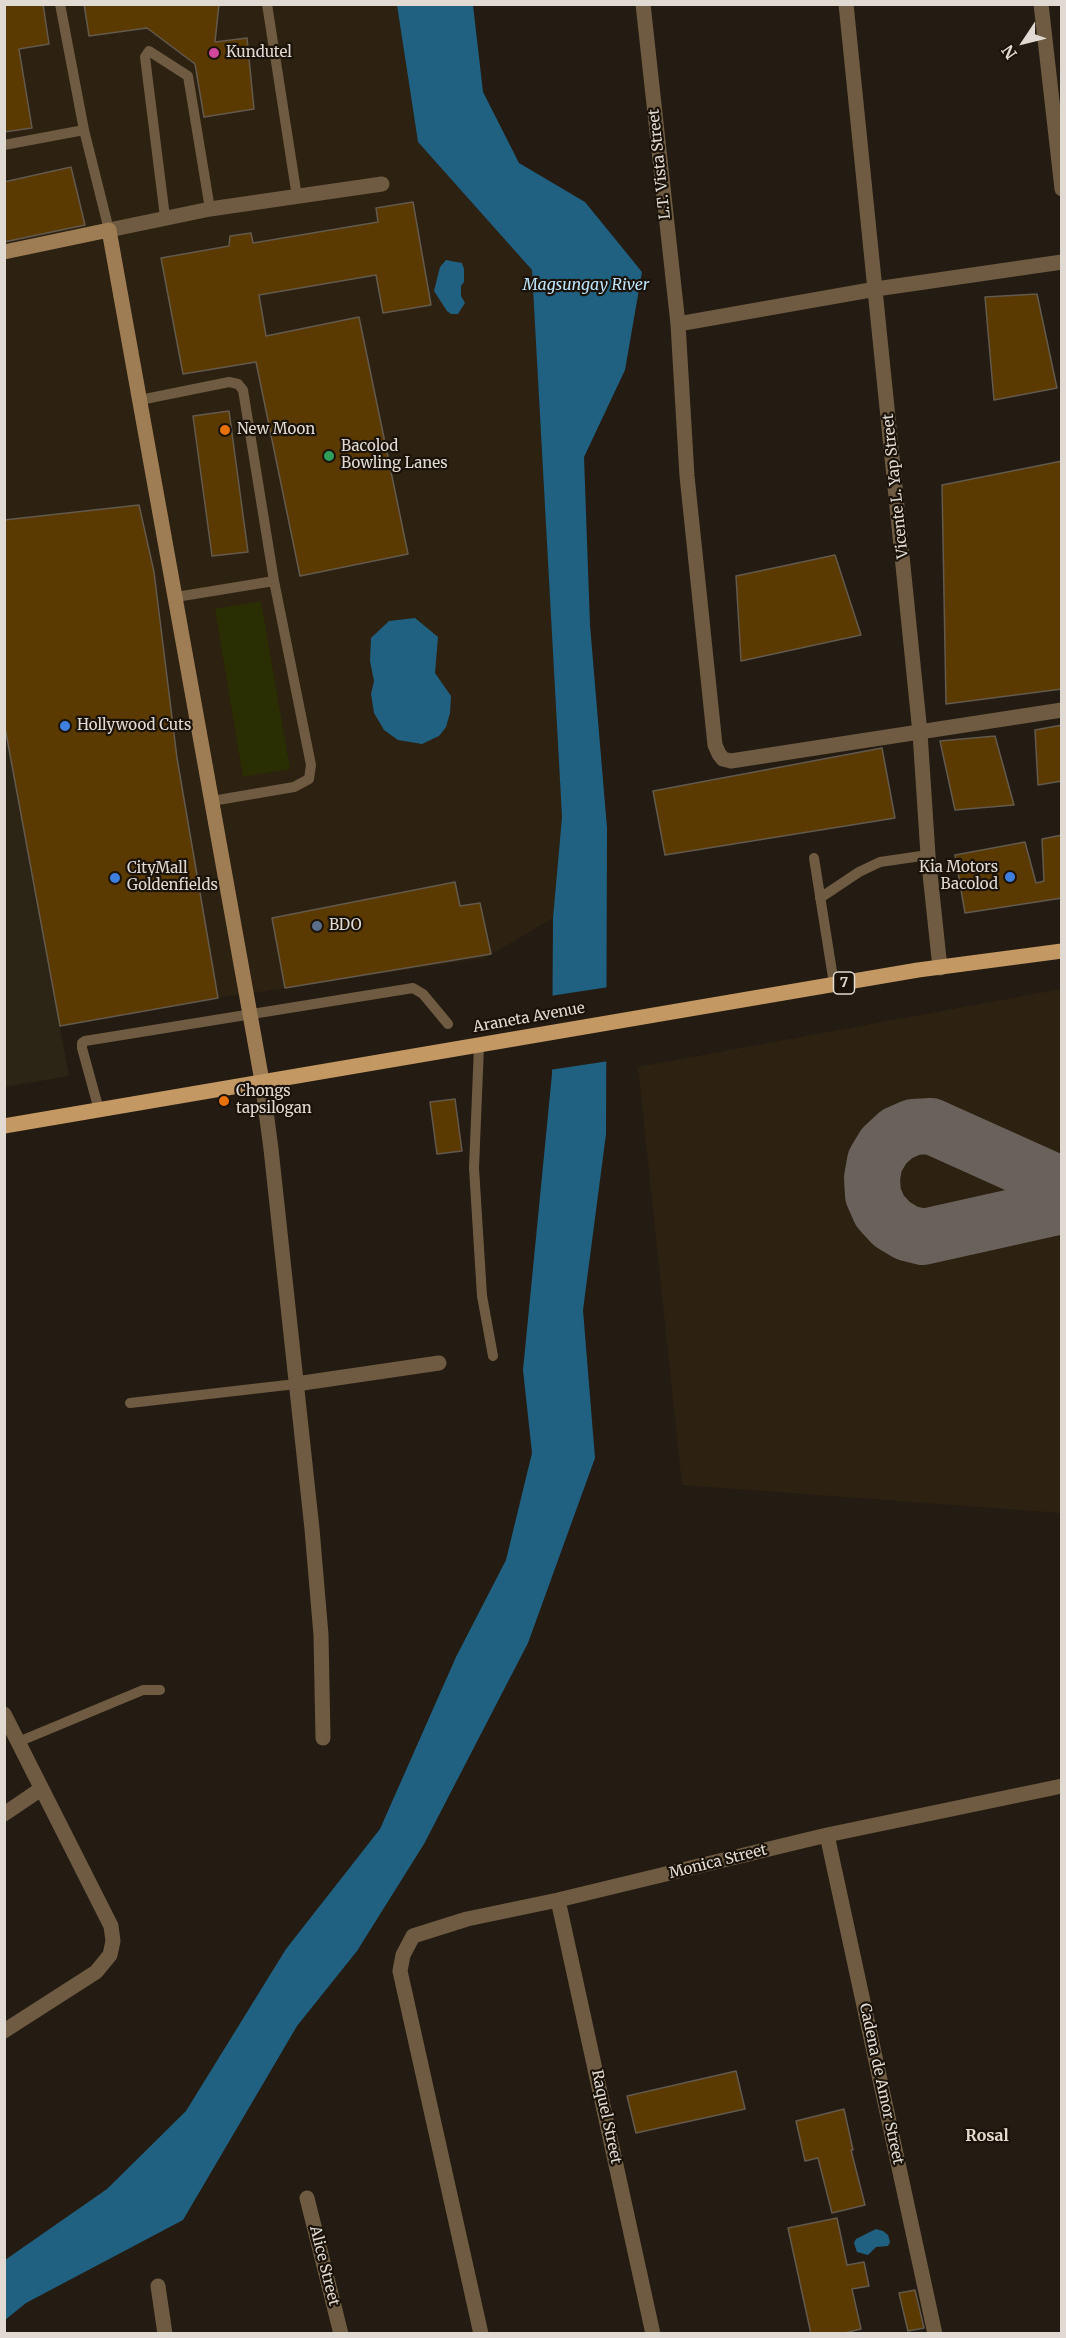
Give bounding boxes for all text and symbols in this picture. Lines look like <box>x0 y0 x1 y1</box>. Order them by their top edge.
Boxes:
north arrow <box>994 12 1054 72</box>
text: N <box>997 41 1021 63</box>
place label: Kundutel <box>226 44 292 62</box>
marker: Kundutel <box>207 46 221 60</box>
street label: L.T. Vista Street <box>645 108 675 220</box>
water label: Magsungay River <box>523 275 649 295</box>
street label: Vicente L. Yap Street <box>879 413 913 559</box>
place label: New Moon <box>237 421 315 439</box>
marker: New Moon <box>218 423 232 437</box>
place label: Bacolod Bowling Lanes <box>341 438 448 473</box>
marker: Bacolod Bowling Lanes <box>322 449 336 463</box>
place label: Hollywood Cuts <box>77 717 191 735</box>
marker: Hollywood Cuts <box>58 719 72 733</box>
place label: Kia Motors Bacolod <box>919 859 998 894</box>
place label: CityMall Goldenfields <box>127 860 218 895</box>
marker: Kia Motors Bacolod <box>1003 870 1017 884</box>
marker: CityMall Goldenfields <box>108 871 122 885</box>
place label: BDO <box>329 917 362 935</box>
marker: BDO <box>310 919 324 933</box>
road number: 7 <box>834 972 854 994</box>
street label: Araneta Avenue <box>472 999 586 1037</box>
place label: Chongs tapsilogan <box>236 1083 312 1118</box>
marker: Chongs tapsilogan <box>217 1094 231 1108</box>
street label: Monica Street <box>667 1841 769 1883</box>
street label: Cadena de Amor Street <box>855 2002 907 2166</box>
street label: Raquel Street <box>587 2068 625 2166</box>
district label: Rosal <box>965 2126 1009 2146</box>
street label: Alice Street <box>305 2224 343 2308</box>

